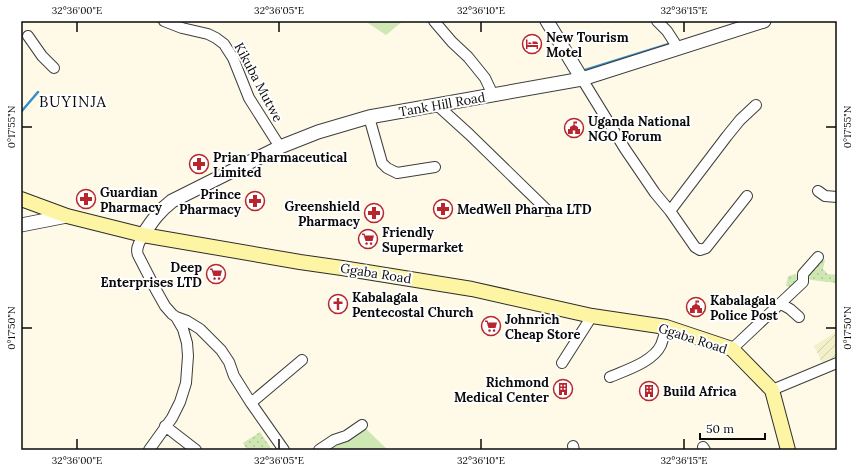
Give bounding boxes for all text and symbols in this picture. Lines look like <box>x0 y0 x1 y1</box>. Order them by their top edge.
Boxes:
text: 32°36'00"E <box>52 4 102 17</box>
text: 32°36'05"E <box>254 4 304 17</box>
text: 32°36'10"E <box>457 4 505 17</box>
text: 32°36'15"E <box>660 4 708 17</box>
place label: New Tourism Motel <box>546 29 629 61</box>
hotel icon: New Tourism Motel <box>521 33 543 55</box>
street label: Kikuba Mutwe <box>231 40 287 125</box>
street label: Tank Hill Road <box>398 88 487 120</box>
district label: BUYINJA <box>39 92 107 111</box>
text: 0°17'55"N <box>5 105 18 148</box>
text: 0°17'55"N <box>841 105 854 148</box>
place label: Uganda National NGO Forum <box>588 113 690 145</box>
public building icon: Uganda National NGO Forum <box>563 117 585 139</box>
place label: Prian Pharmaceutical Limited <box>213 149 347 181</box>
pharmacy icon: Prian Pharmaceutical Limited <box>188 153 210 175</box>
place label: Guardian Pharmacy <box>100 184 163 216</box>
place label: Prince Pharmacy <box>179 186 242 218</box>
pharmacy icon: Guardian Pharmacy <box>75 188 97 210</box>
pharmacy icon: Prince Pharmacy <box>244 190 266 212</box>
place label: Greenshield Pharmacy <box>284 198 361 230</box>
pharmacy icon: MedWell Pharma LTD <box>432 198 454 220</box>
place label: MedWell Pharma LTD <box>457 201 592 218</box>
pharmacy icon: Greenshield Pharmacy <box>363 202 385 224</box>
place label: Friendly Supermarket <box>382 224 464 256</box>
supermarket icon: Friendly Supermarket <box>357 228 379 250</box>
place label: Deep Enterprises LTD <box>100 259 202 291</box>
street label: Ggaba Road <box>339 259 413 288</box>
supermarket icon: Deep Enterprises LTD <box>205 263 227 285</box>
place label: Kabalagala Pentecostal Church <box>352 289 474 321</box>
place label: Kabalagala Police Post <box>710 292 779 324</box>
church icon: Kabalagala Pentecostal Church <box>327 293 349 315</box>
public building icon: Kabalagala Police Post <box>685 296 707 318</box>
text: 0°17'50"N <box>5 306 18 350</box>
text: 0°17'50"N <box>841 306 854 350</box>
place label: Johnrich Cheap Store <box>505 311 581 343</box>
supermarket icon: Johnrich Cheap Store <box>480 315 502 337</box>
street label: Ggaba Road <box>656 319 730 358</box>
place label: Richmond Medical Center <box>454 374 550 406</box>
building icon: Richmond Medical Center <box>552 378 574 400</box>
building icon: Build Africa <box>638 380 660 402</box>
place label: Build Africa <box>663 383 737 400</box>
scale bar <box>700 415 765 441</box>
text: 50 m <box>706 421 734 436</box>
text: 32°36'00"E <box>52 454 102 467</box>
text: 32°36'05"E <box>254 454 304 467</box>
text: 32°36'10"E <box>457 454 505 467</box>
text: 32°36'15"E <box>660 454 708 467</box>

